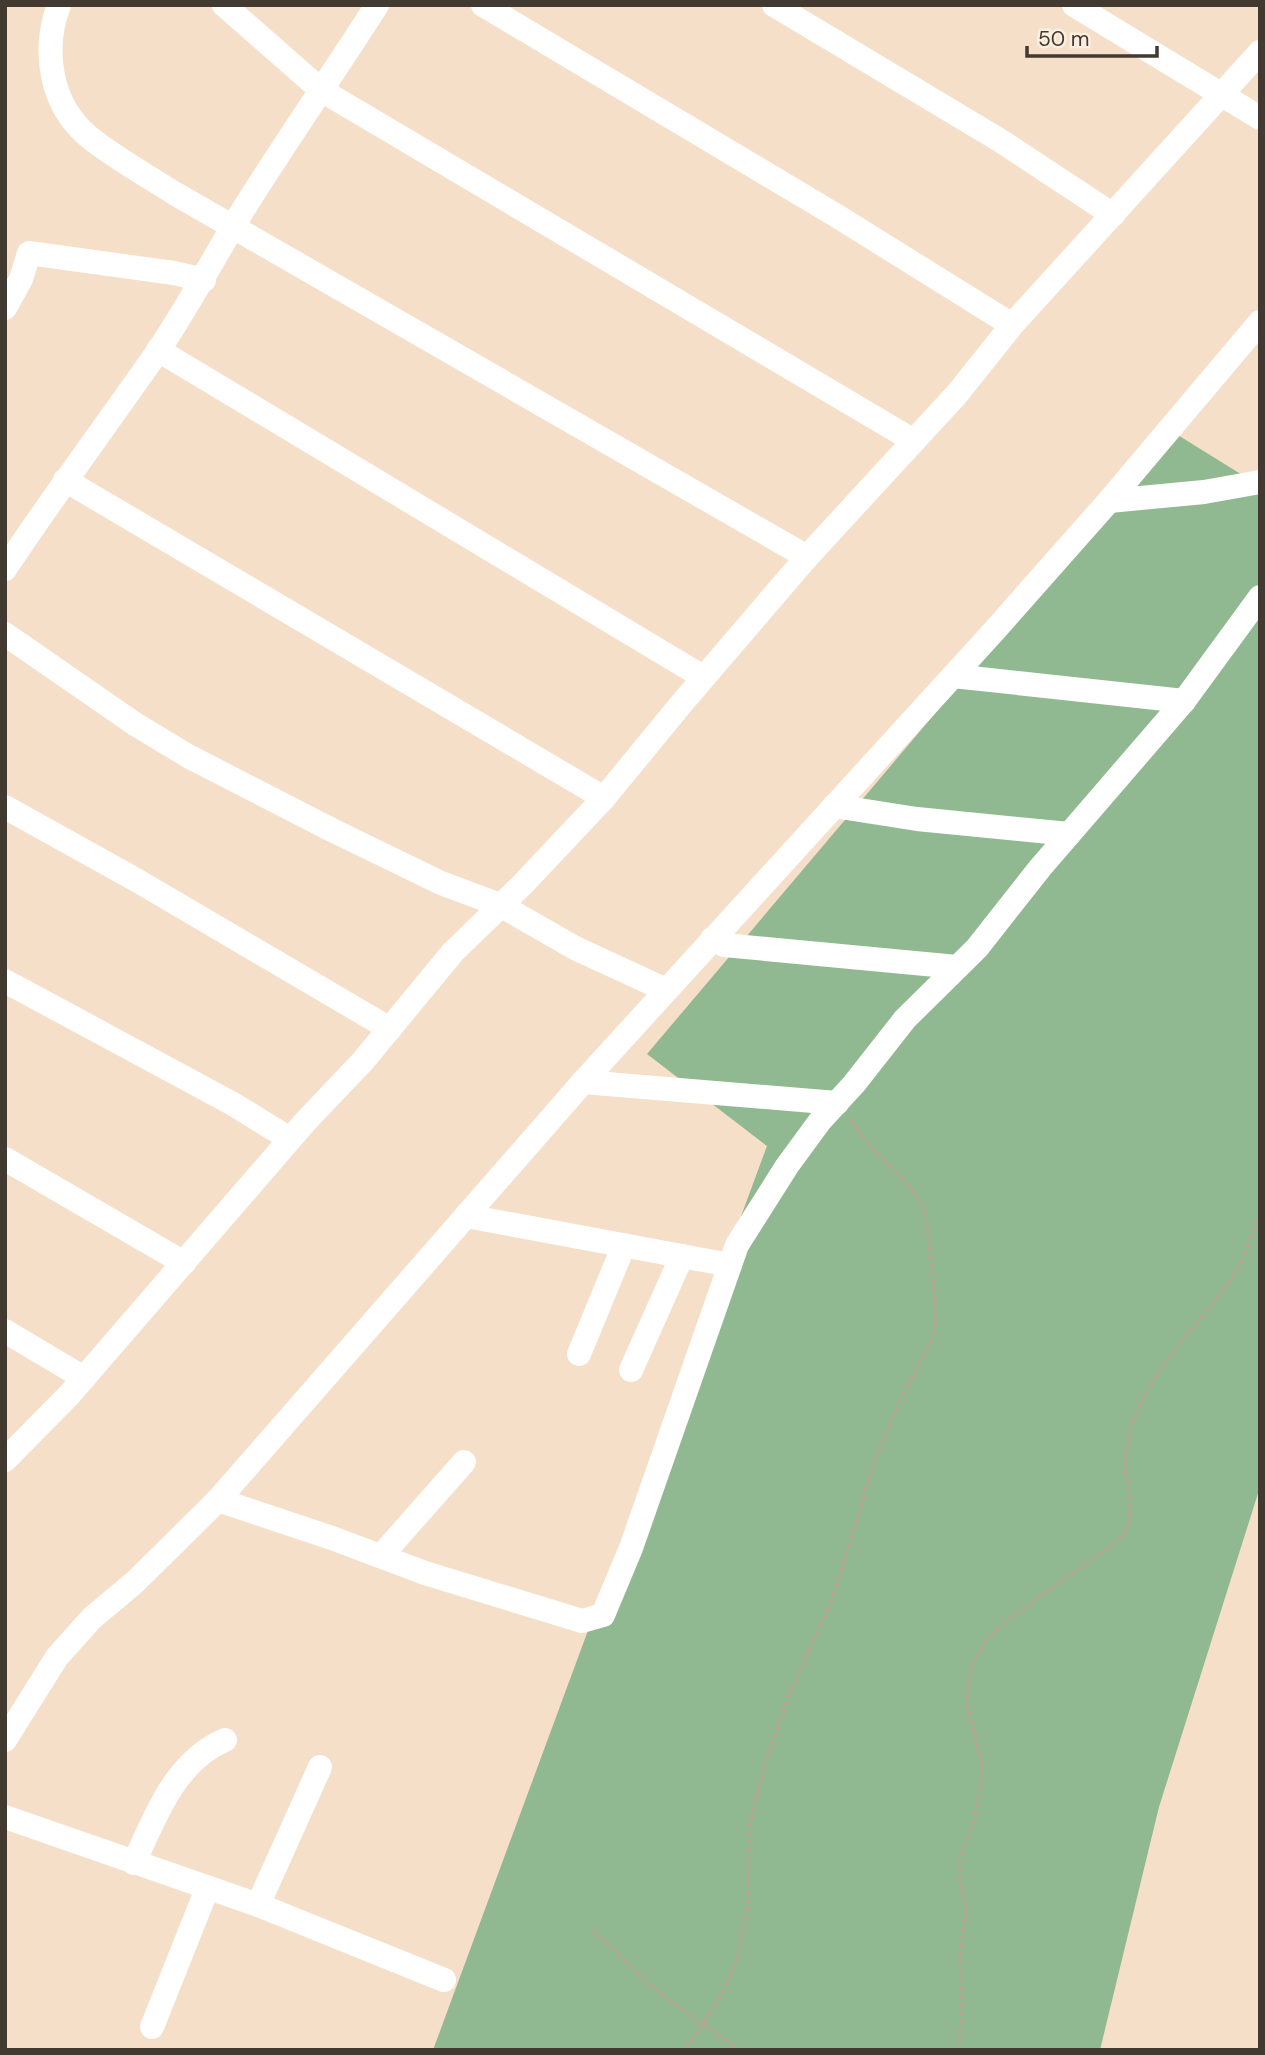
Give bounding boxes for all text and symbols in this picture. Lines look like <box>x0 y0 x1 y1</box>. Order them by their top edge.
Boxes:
scale bar <box>1027 14 1156 58</box>
text: 50 m <box>1038 25 1089 53</box>

